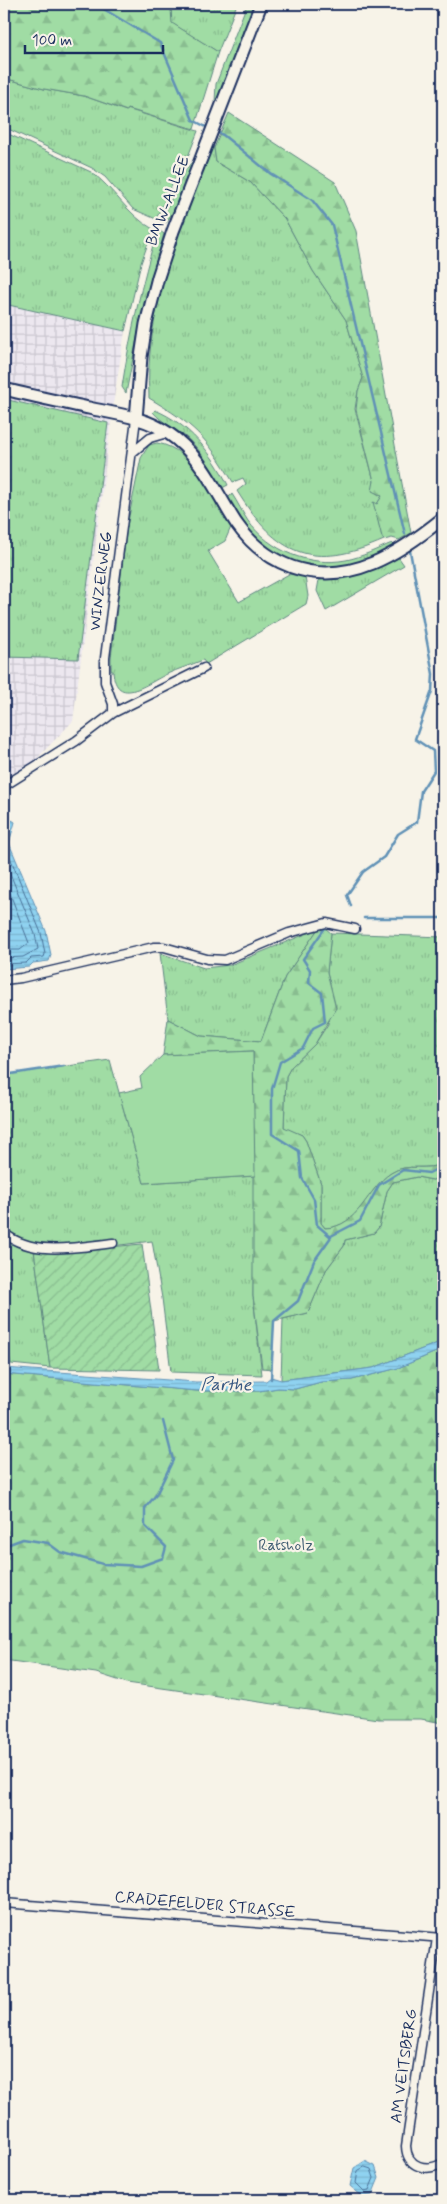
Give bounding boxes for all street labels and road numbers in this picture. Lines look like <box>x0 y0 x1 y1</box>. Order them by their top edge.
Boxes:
street label: BMW-ALLEE <box>141 153 195 249</box>
street label: WINZERWEG <box>84 530 118 632</box>
street label: CRADEFELDER STRASSE <box>114 1887 296 1923</box>
street label: AM VEITSBERG <box>386 2007 422 2125</box>

